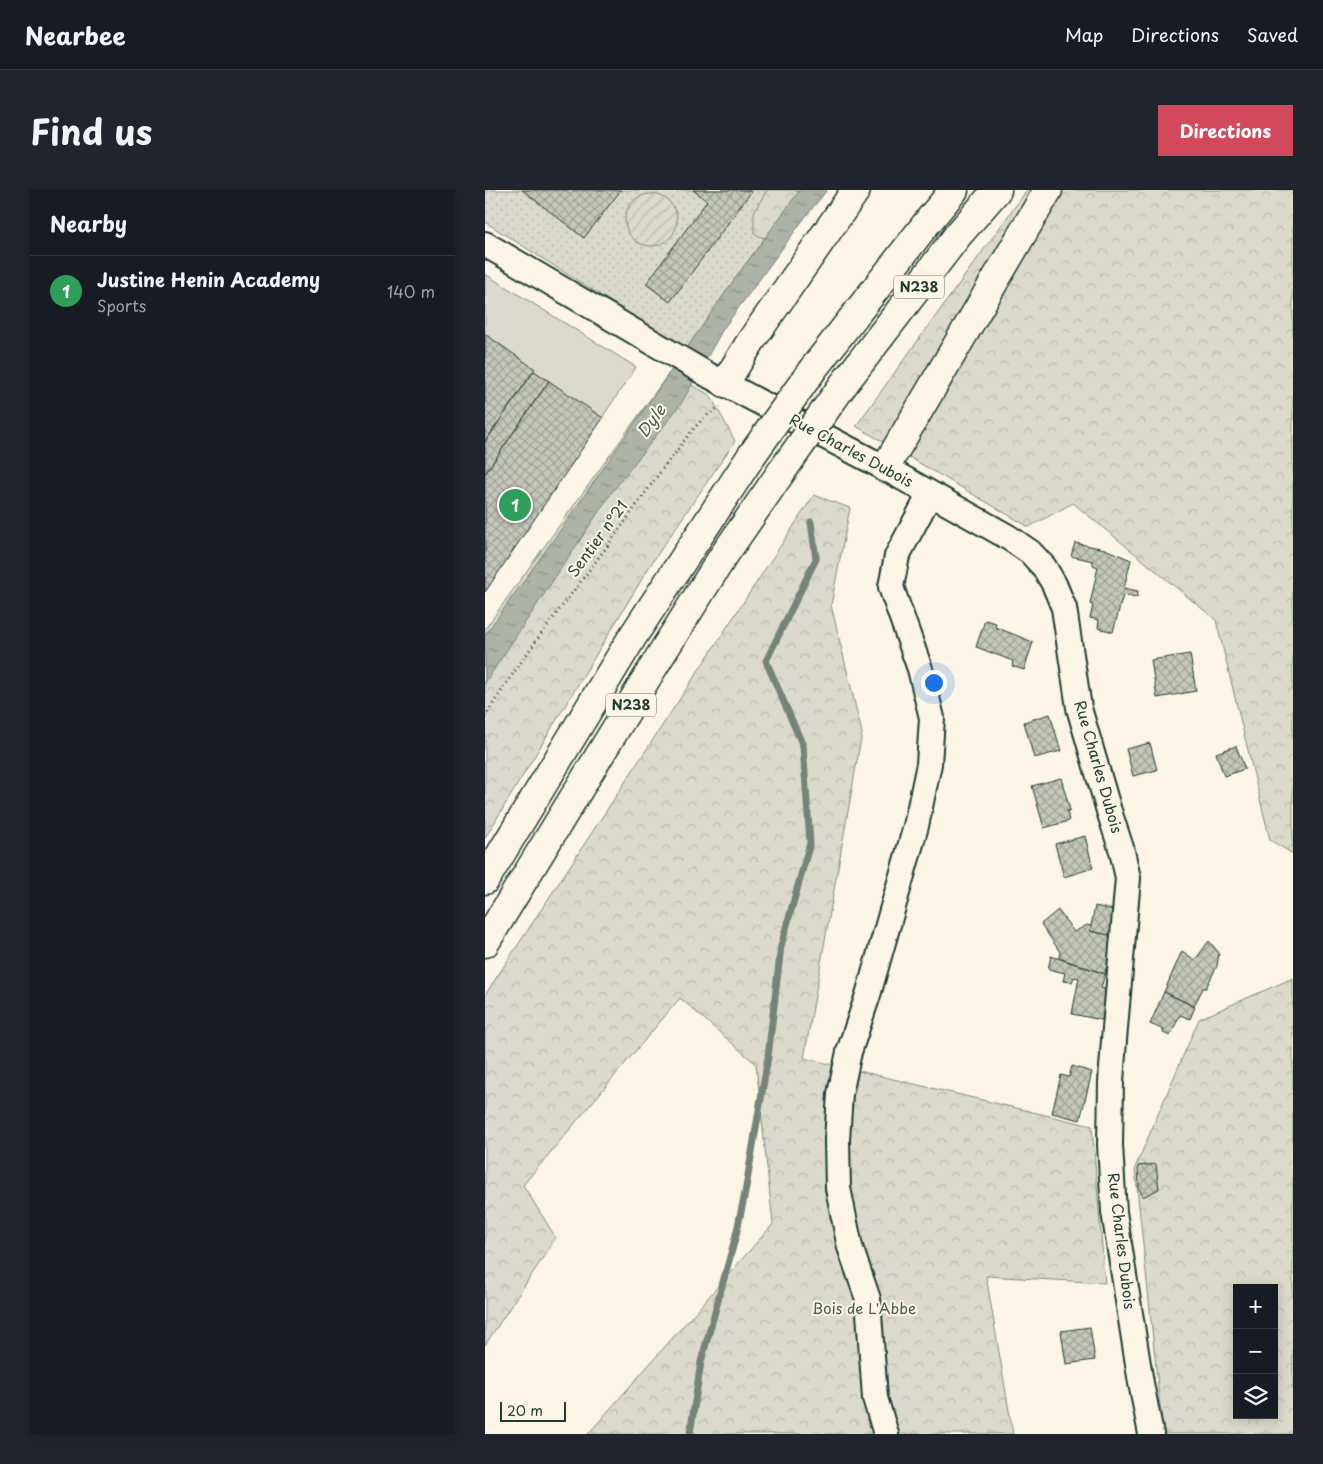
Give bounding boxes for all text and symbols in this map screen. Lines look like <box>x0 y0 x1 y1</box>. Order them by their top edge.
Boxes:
text: Nearbee <box>25 17 126 53</box>
text: Map <box>1065 21 1103 48</box>
text: Directions <box>1131 21 1219 48</box>
text: Saved <box>1247 21 1298 48</box>
text: Find us <box>30 104 152 157</box>
button: Directions <box>1158 105 1293 156</box>
text: Nearby <box>50 207 127 239</box>
text: Justine Henin Academy <box>97 265 320 293</box>
road number: N238 <box>894 275 944 298</box>
text: 1 <box>62 279 70 303</box>
text: 140 m <box>387 279 435 303</box>
text: Sports <box>97 293 146 317</box>
water label: Dyle <box>630 398 671 442</box>
street label: Rue Charles Dubois <box>786 407 918 492</box>
pin: 1 <box>499 486 531 524</box>
street label: Sentier n°21 <box>561 495 633 581</box>
your location <box>921 670 947 696</box>
road number: N238 <box>606 694 656 716</box>
street label: Rue Charles Dubois <box>1069 697 1129 836</box>
street label: Rue Charles Dubois <box>1103 1171 1142 1311</box>
map controls <box>1233 1284 1278 1419</box>
button: + <box>1233 1284 1278 1329</box>
park label: Bois de L'Abbe <box>812 1296 916 1319</box>
button: − <box>1233 1329 1278 1374</box>
button: layers <box>1233 1374 1278 1419</box>
scale bar <box>500 1399 566 1422</box>
text: 20 m <box>507 1400 543 1421</box>

